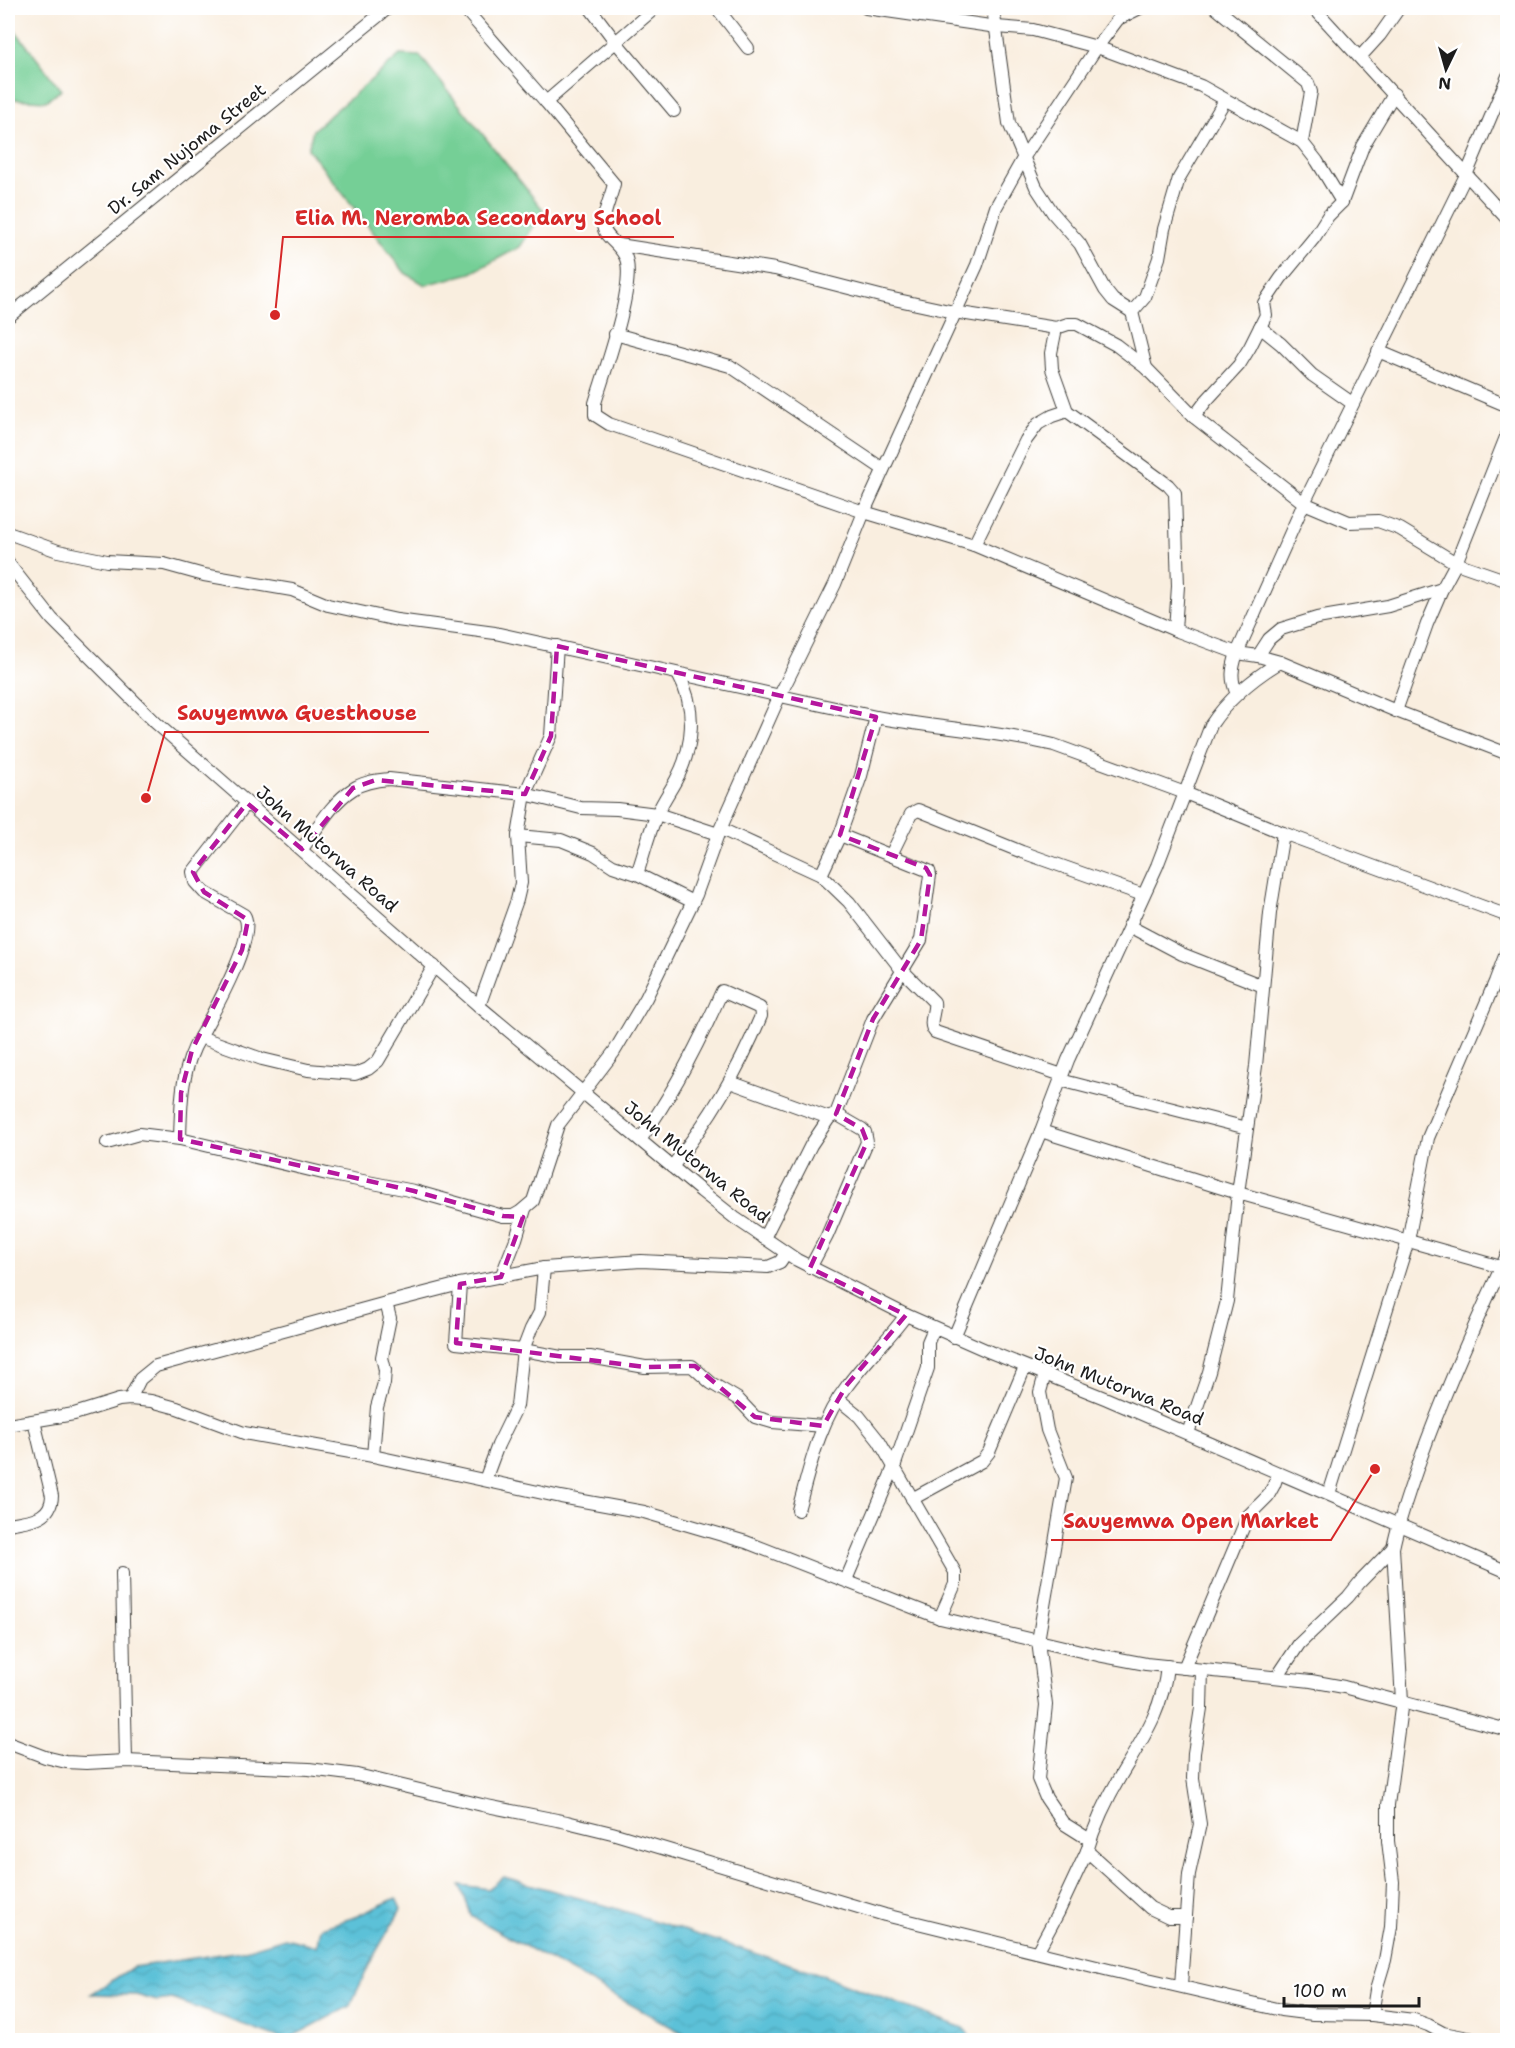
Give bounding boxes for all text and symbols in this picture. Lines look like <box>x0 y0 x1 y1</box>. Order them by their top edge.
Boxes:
north arrow <box>1416 39 1476 99</box>
text: N <box>1438 72 1452 94</box>
street label: Dr. Sam Nujoma Street <box>103 78 271 220</box>
callout: Elia M. Neromba Secondary School <box>283 199 674 237</box>
text: Elia M. Neromba Secondary School <box>295 205 661 231</box>
callout: Sauyemwa Guesthouse <box>165 694 429 732</box>
text: Sauyemwa Guesthouse <box>177 700 417 726</box>
street label: John Mutorwa Road <box>251 781 403 917</box>
street label: John Mutorwa Road <box>619 1096 775 1228</box>
street label: John Mutorwa Road <box>1031 1341 1207 1431</box>
callout: Sauyemwa Open Market <box>1051 1502 1331 1540</box>
text: Sauyemwa Open Market <box>1063 1508 1319 1534</box>
scale bar <box>1284 1970 1419 2008</box>
text: 100 m <box>1293 1979 1347 2003</box>

